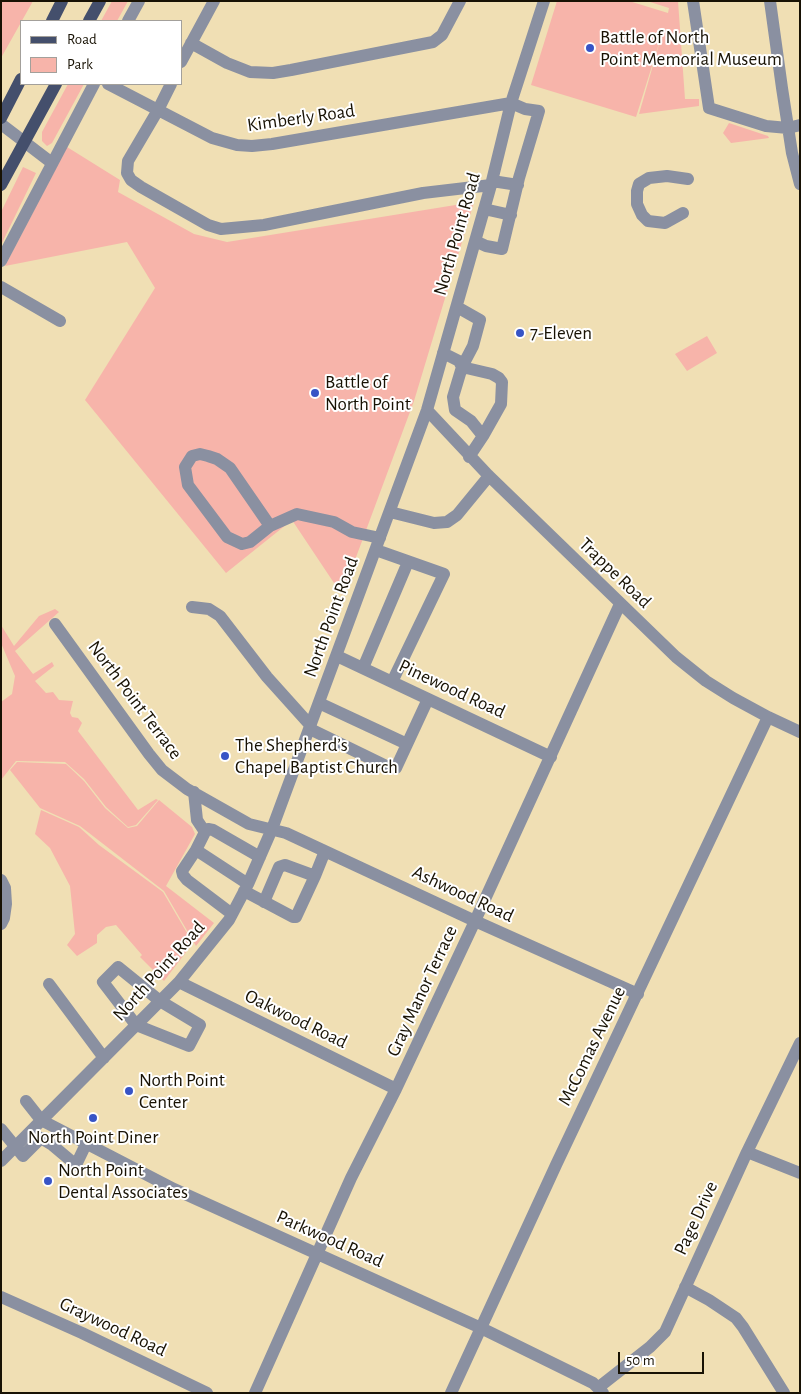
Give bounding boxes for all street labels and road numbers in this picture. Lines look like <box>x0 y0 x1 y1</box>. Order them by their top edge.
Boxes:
street label: Kimberly Road <box>246 99 356 137</box>
street label: North Point Road <box>429 170 485 298</box>
street label: Trappe Road <box>574 533 656 613</box>
street label: North Point Road <box>299 554 363 680</box>
street label: North Point Terrace <box>83 636 187 764</box>
street label: Pinewood Road <box>395 654 509 724</box>
street label: Ashwood Road <box>409 861 517 927</box>
street label: North Point Road <box>108 916 210 1026</box>
street label: Gray Manor Terrace <box>382 922 462 1060</box>
street label: McComas Avenue <box>553 983 631 1109</box>
street label: Oakwood Road <box>241 984 351 1054</box>
street label: Page Drive <box>669 1177 723 1259</box>
street label: Parkwood Road <box>273 1205 387 1273</box>
street label: Graywood Road <box>56 1292 170 1362</box>

